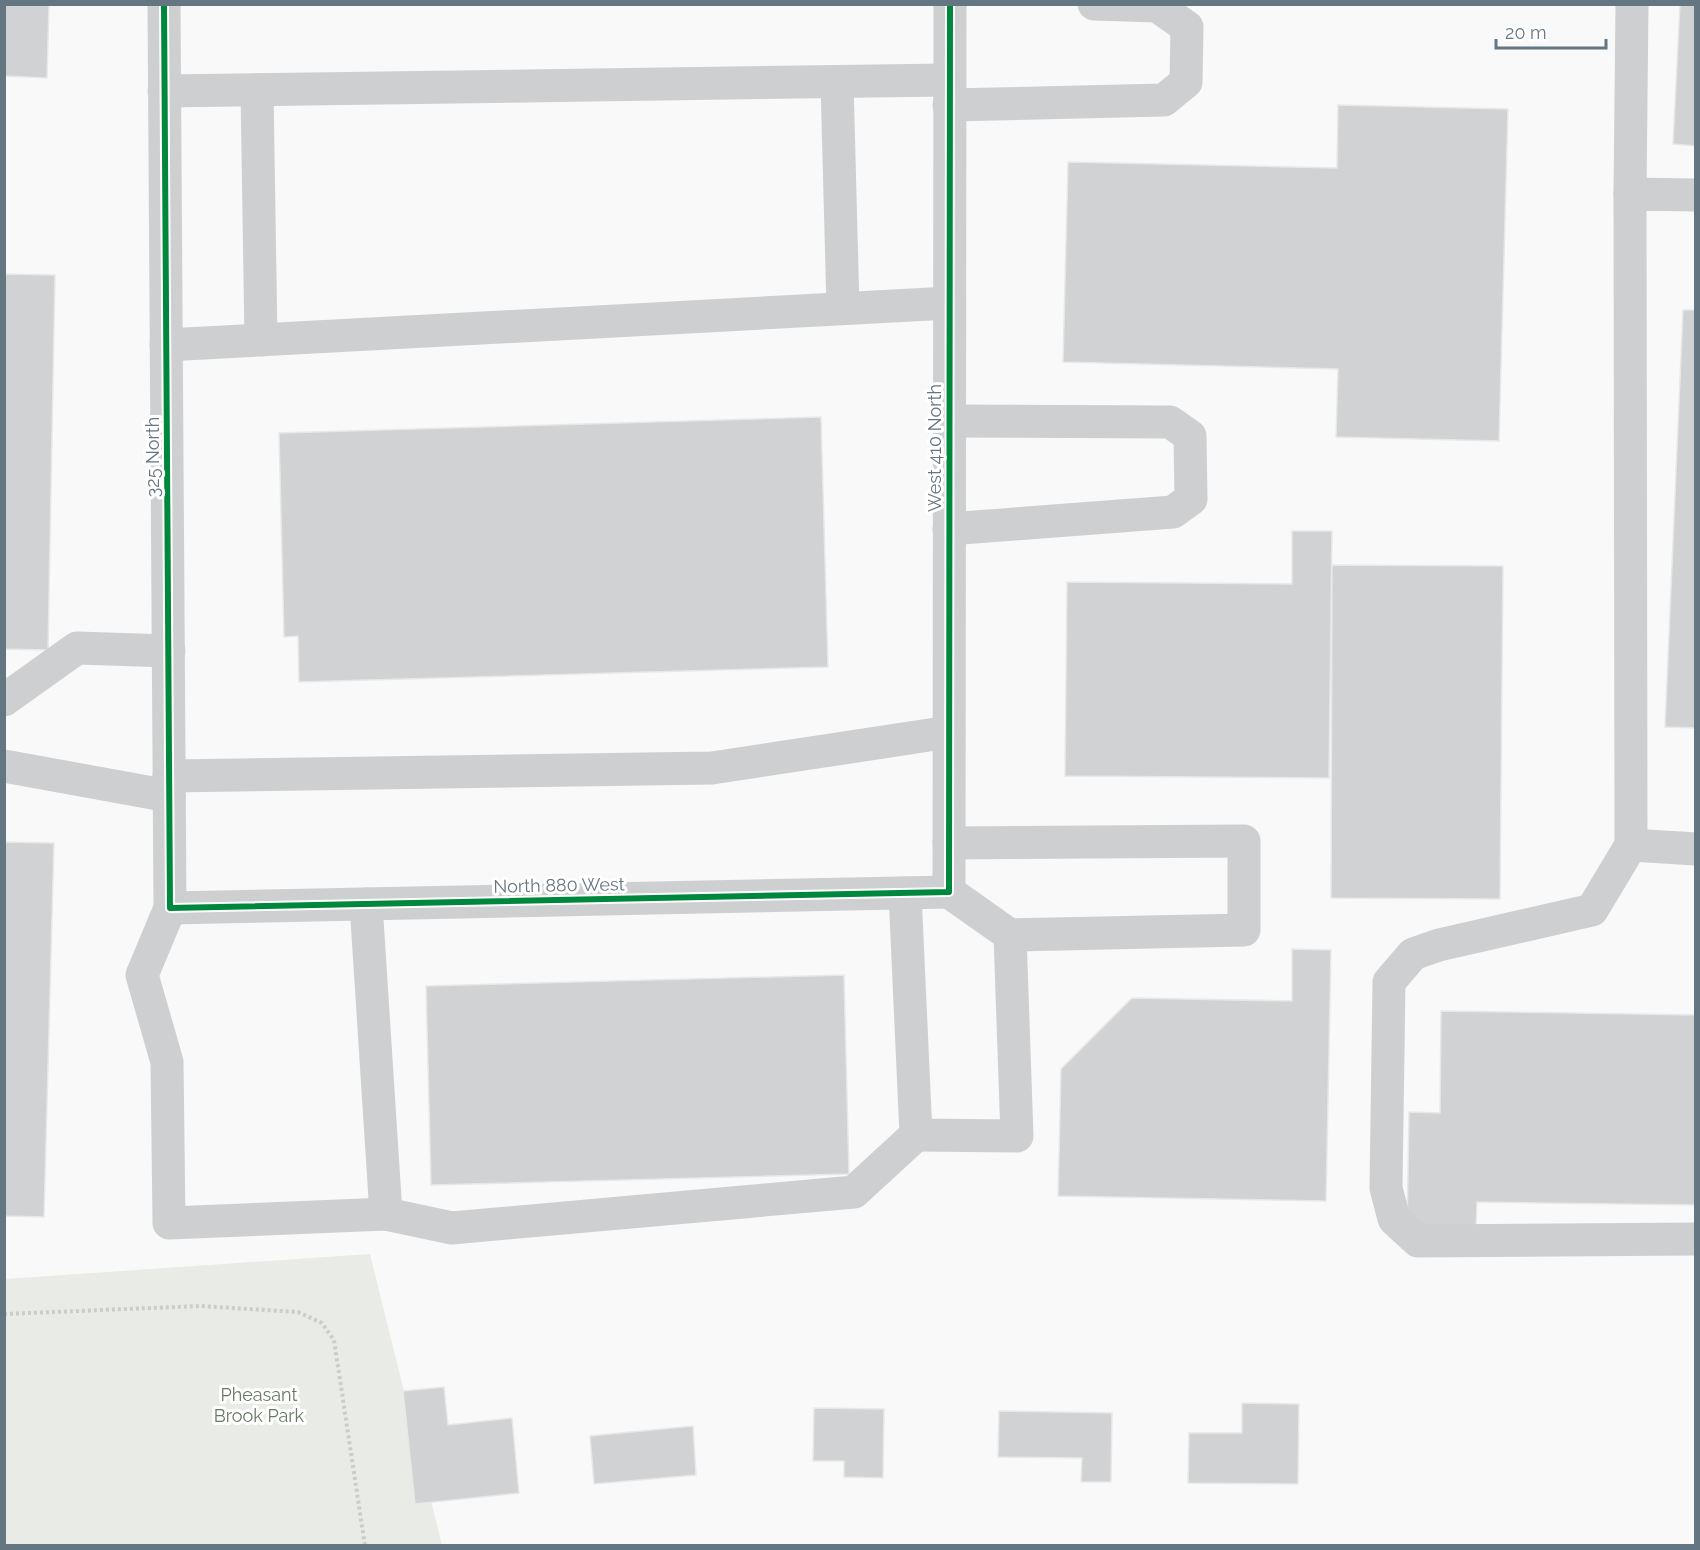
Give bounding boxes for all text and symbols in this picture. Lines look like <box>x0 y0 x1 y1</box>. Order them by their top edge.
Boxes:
scale bar <box>1496 12 1606 50</box>
text: 20 m <box>1505 22 1547 43</box>
street label: West 410 North <box>924 384 945 512</box>
street label: 325 North <box>142 417 163 497</box>
street label: North 880 West <box>493 873 625 897</box>
park label: Pheasant Brook Park <box>214 1384 305 1426</box>

